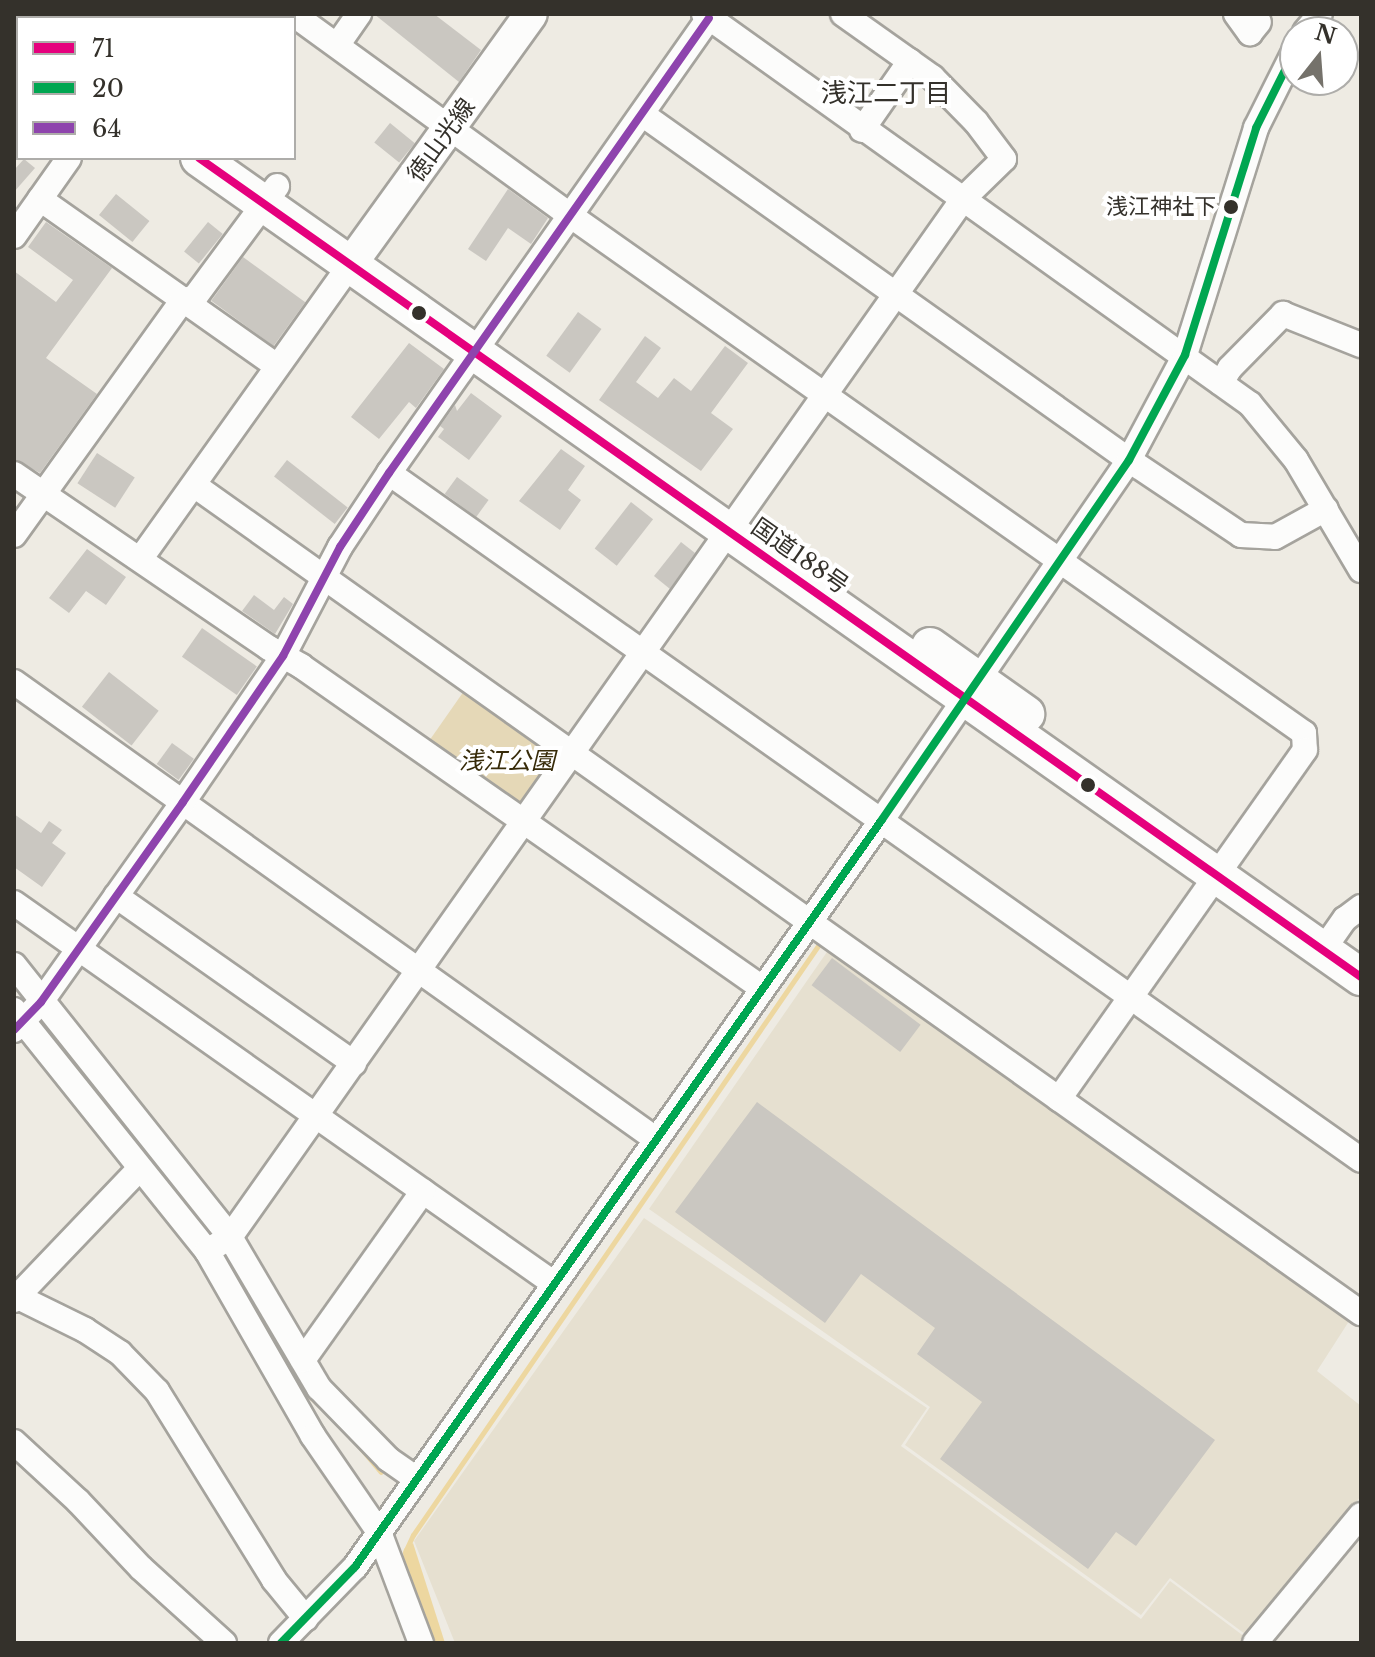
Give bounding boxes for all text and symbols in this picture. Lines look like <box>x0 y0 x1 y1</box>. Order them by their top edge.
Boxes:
legend <box>16 16 296 160</box>
north arrow <box>1279 16 1359 96</box>
text: N <box>1312 19 1339 50</box>
text: 71 <box>92 34 115 63</box>
text: 20 <box>92 74 124 103</box>
district label: 浅江二丁目 <box>821 78 951 110</box>
street label: 徳山光線 <box>401 93 481 187</box>
text: 64 <box>92 114 121 143</box>
place label: 浅江神社下 <box>1106 194 1216 220</box>
marker: 浅江神社下 <box>1223 199 1239 215</box>
unlabelled marker <box>411 305 427 321</box>
street label: 国道188号 <box>746 512 854 600</box>
park label: 浅江公園 <box>459 747 555 775</box>
unlabelled marker <box>1080 777 1096 793</box>

